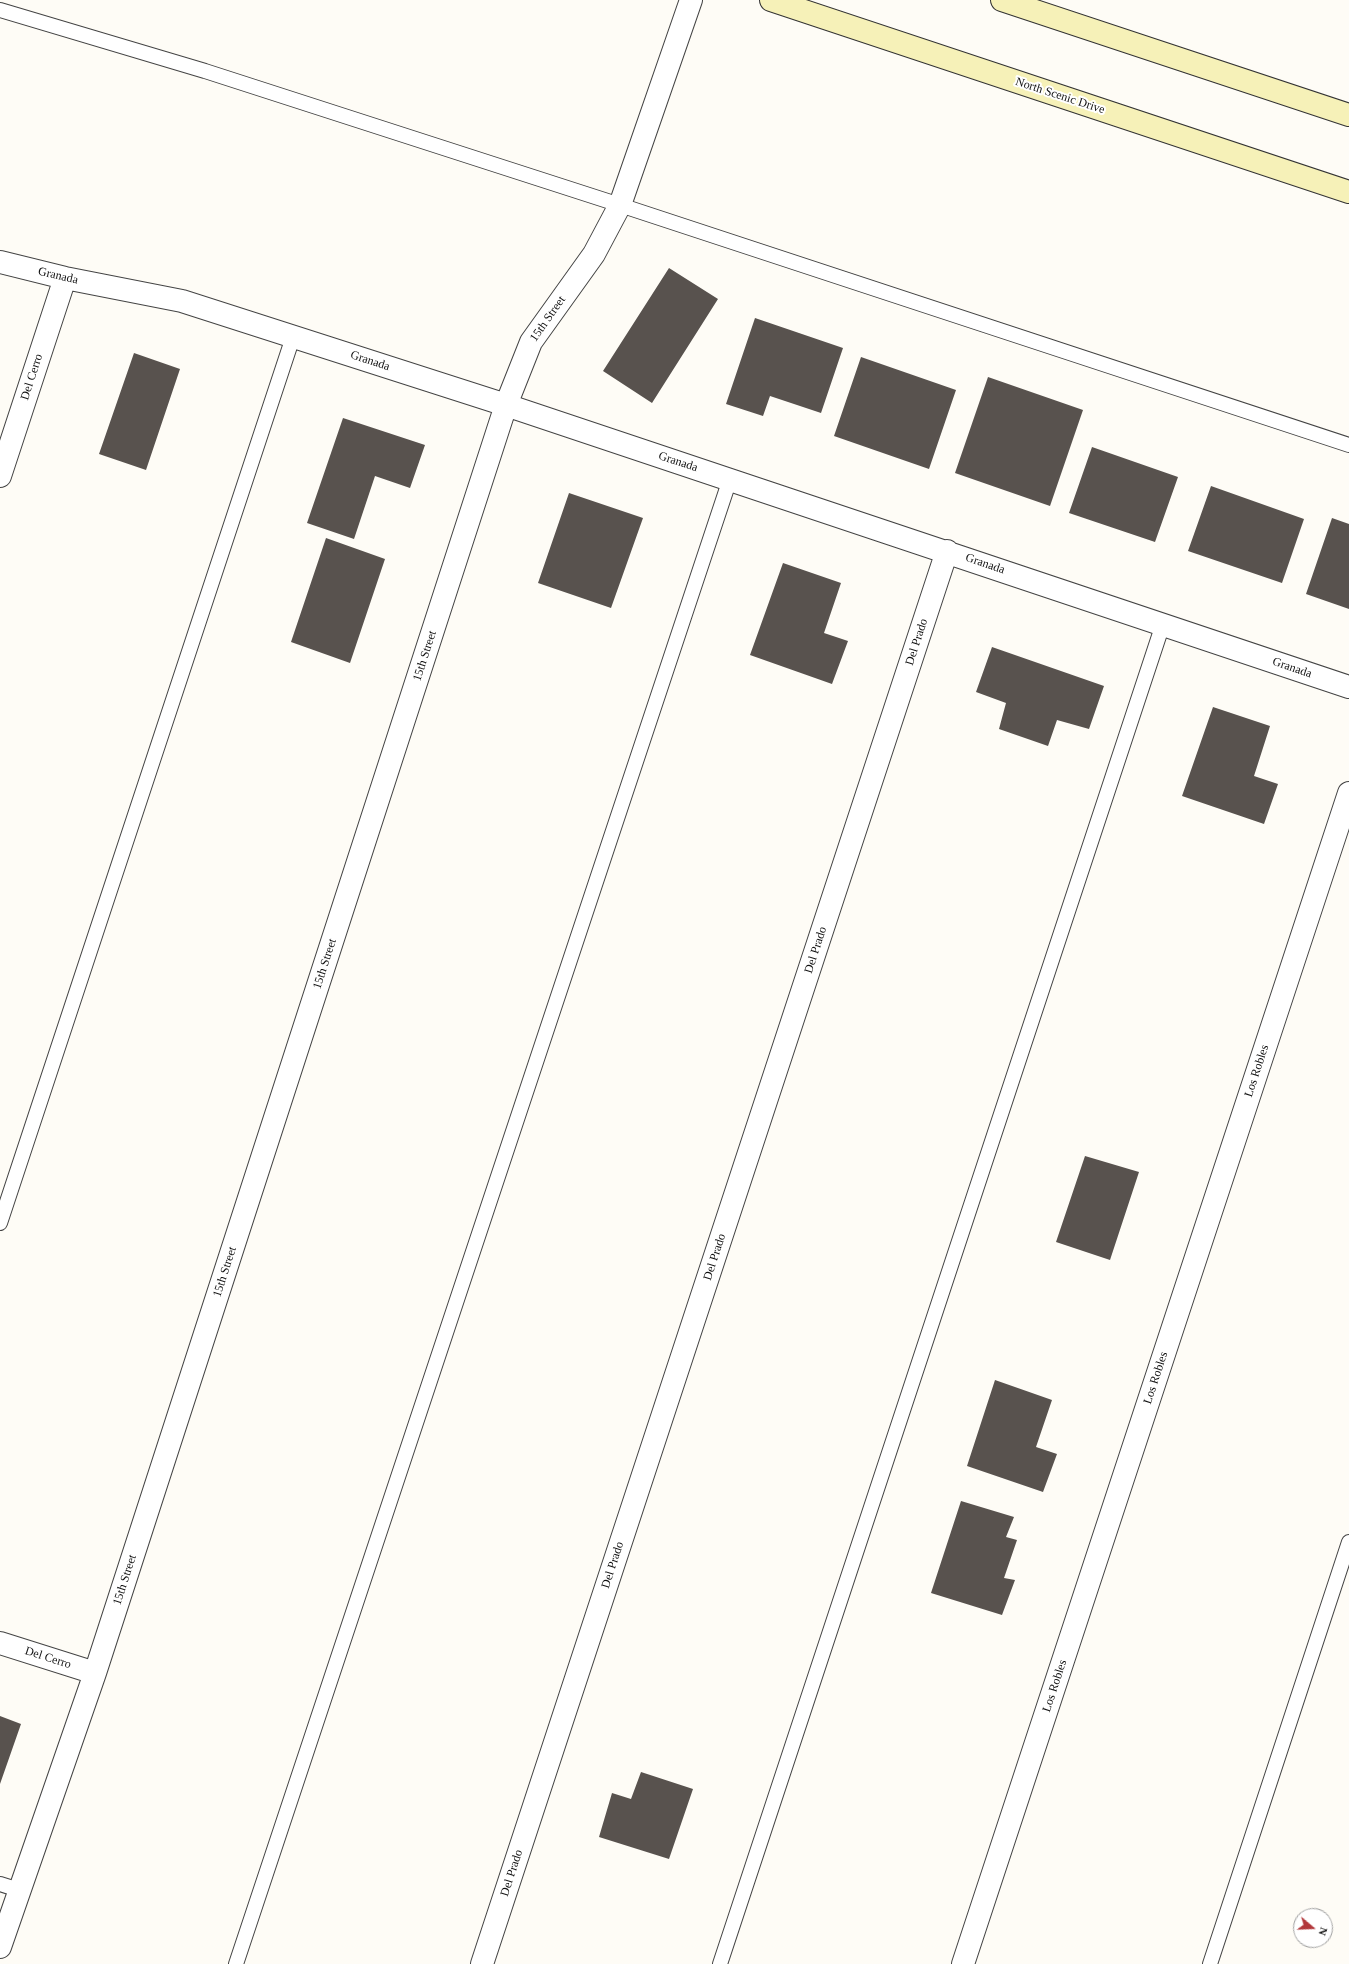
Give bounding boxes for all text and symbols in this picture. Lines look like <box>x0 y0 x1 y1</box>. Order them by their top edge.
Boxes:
street label: North Scenic Drive <box>1013 75 1107 117</box>
street label: Granada <box>37 264 79 288</box>
street label: 15th Street <box>527 293 569 345</box>
street label: Granada <box>348 348 392 374</box>
street label: Del Cerro <box>18 352 46 402</box>
street label: Granada <box>656 449 700 475</box>
street label: Granada <box>963 551 1007 577</box>
street label: Del Prado <box>903 617 931 667</box>
street label: 15th Street <box>410 629 440 683</box>
street label: Granada <box>1270 655 1314 681</box>
street label: Del Prado <box>802 925 830 975</box>
street label: 15th Street <box>310 937 340 991</box>
street label: Los Robles <box>1242 1043 1272 1099</box>
street label: Del Prado <box>701 1232 729 1282</box>
street label: 15th Street <box>210 1245 240 1299</box>
street label: Los Robles <box>1141 1350 1171 1406</box>
street label: Del Prado <box>599 1540 627 1590</box>
street label: 15th Street <box>110 1553 140 1607</box>
street label: Del Cerro <box>23 1644 73 1672</box>
street label: Los Robles <box>1040 1658 1070 1714</box>
street label: Del Prado <box>498 1848 526 1898</box>
north arrow <box>1293 1908 1333 1948</box>
text: N <box>1316 1926 1330 1937</box>

